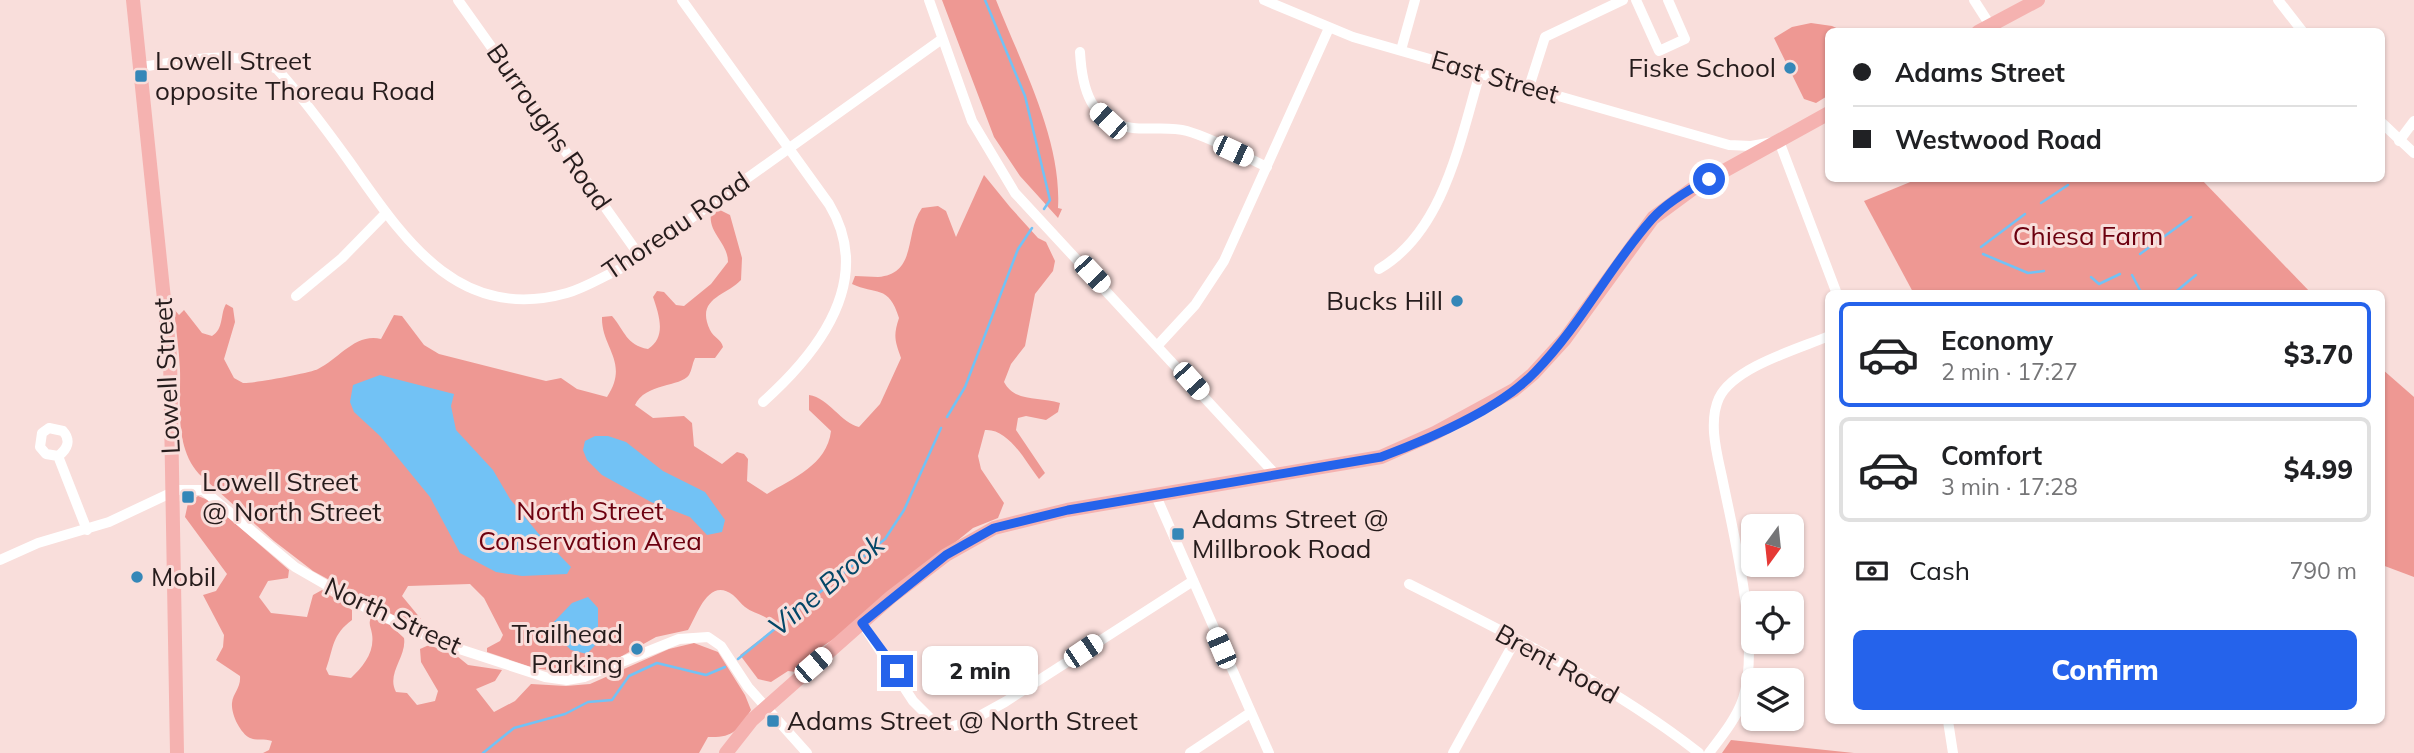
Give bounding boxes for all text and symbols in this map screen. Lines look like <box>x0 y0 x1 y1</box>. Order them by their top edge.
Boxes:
street label: Burroughs Road <box>480 37 619 216</box>
street label: East Street <box>1428 43 1563 110</box>
place label: Lowell Street opposite Thoreau Road <box>155 44 435 107</box>
place label: Fiske School <box>1628 51 1776 84</box>
text: Adams Street <box>1895 56 2065 89</box>
marker: Fiske School <box>1782 60 1798 76</box>
marker: Lowell Street opposite Thoreau Road <box>133 68 149 84</box>
car <box>1086 99 1131 143</box>
text: Westwood Road <box>1895 123 2102 156</box>
car <box>1210 133 1257 169</box>
route start <box>1693 163 1725 195</box>
street label: Thoreau Road <box>596 164 756 287</box>
park label: Chiesa Farm <box>2013 219 2163 252</box>
car <box>1070 251 1115 297</box>
place label: Bucks Hill <box>1326 284 1443 317</box>
marker: Bucks Hill <box>1449 293 1465 309</box>
street label: Lowell Street <box>146 297 187 455</box>
icon: car <box>1857 323 1920 386</box>
text: Economy <box>1941 324 2053 357</box>
text: $3.70 <box>2284 338 2353 371</box>
text: 2 min · 17:27 <box>1941 357 2078 386</box>
car <box>1170 358 1213 404</box>
icon: car <box>1857 438 1920 501</box>
text: Comfort <box>1941 439 2042 472</box>
text: $4.99 <box>2284 453 2353 486</box>
place label: Lowell Street @ North Street <box>202 465 381 528</box>
text: 3 min · 17:28 <box>1941 472 2078 501</box>
marker: Lowell Street @ North Street <box>180 489 196 505</box>
park label: North Street Conservation Area <box>478 494 702 557</box>
place label: Adams Street @ Millbrook Road <box>1192 502 1389 565</box>
north arrow <box>1741 514 1804 578</box>
map controls <box>1741 514 1804 731</box>
water label: Vine Brook <box>761 525 892 643</box>
marker: Adams Street @ Millbrook Road <box>1170 526 1186 542</box>
icon: cash <box>1853 552 1891 590</box>
text: Cash <box>1909 554 1970 587</box>
text: 790 m <box>2289 556 2357 585</box>
place label: Mobil <box>151 560 216 593</box>
marker: Mobil <box>129 569 145 585</box>
street label: North Street <box>319 569 467 662</box>
button: locate <box>1741 591 1804 654</box>
street label: Brent Road <box>1490 616 1625 711</box>
place label: Trailhead Parking <box>511 617 623 680</box>
car <box>1204 625 1239 671</box>
button: Confirm <box>1853 630 2357 710</box>
car <box>1060 631 1107 671</box>
marker: Trailhead Parking <box>629 641 645 657</box>
car <box>791 643 836 687</box>
callout: 2 min <box>922 646 1037 696</box>
route end <box>881 655 913 687</box>
text: 2 min <box>949 656 1011 685</box>
button: layers <box>1741 668 1804 731</box>
place label: Adams Street @ North Street <box>787 704 1138 737</box>
marker: Adams Street @ North Street <box>765 713 781 729</box>

